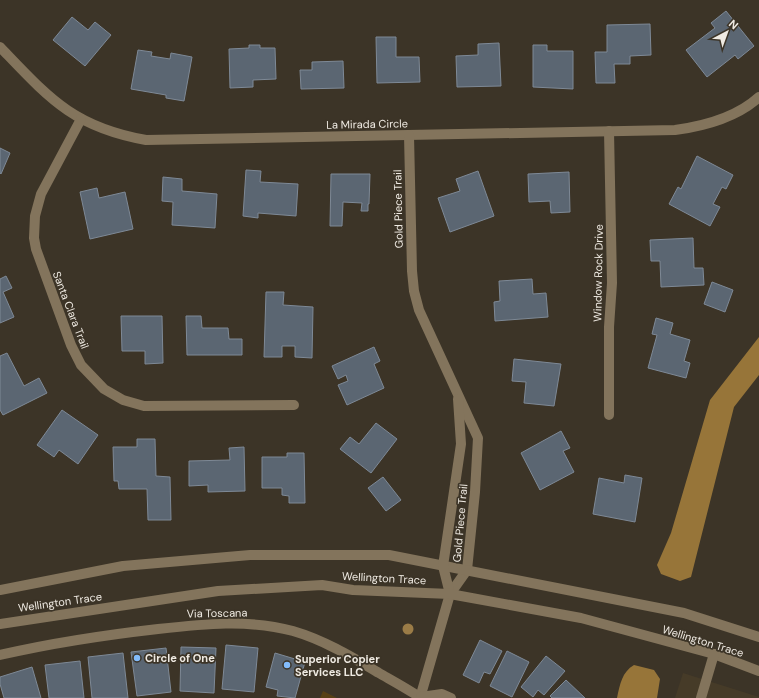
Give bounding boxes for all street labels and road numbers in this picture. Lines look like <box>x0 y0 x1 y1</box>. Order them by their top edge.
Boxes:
street label: La Mirada Circle <box>326 116 408 132</box>
street label: Gold Piece Trail <box>390 170 406 248</box>
street label: Window Rock Drive <box>590 224 606 322</box>
street label: Santa Clara Trail <box>50 269 92 351</box>
street label: Gold Piece Trail <box>450 483 470 563</box>
street label: Wellington Trace <box>341 569 427 587</box>
street label: Wellington Trace <box>17 589 103 615</box>
street label: Via Toscana <box>187 605 247 621</box>
street label: Wellington Trace <box>661 622 745 660</box>

